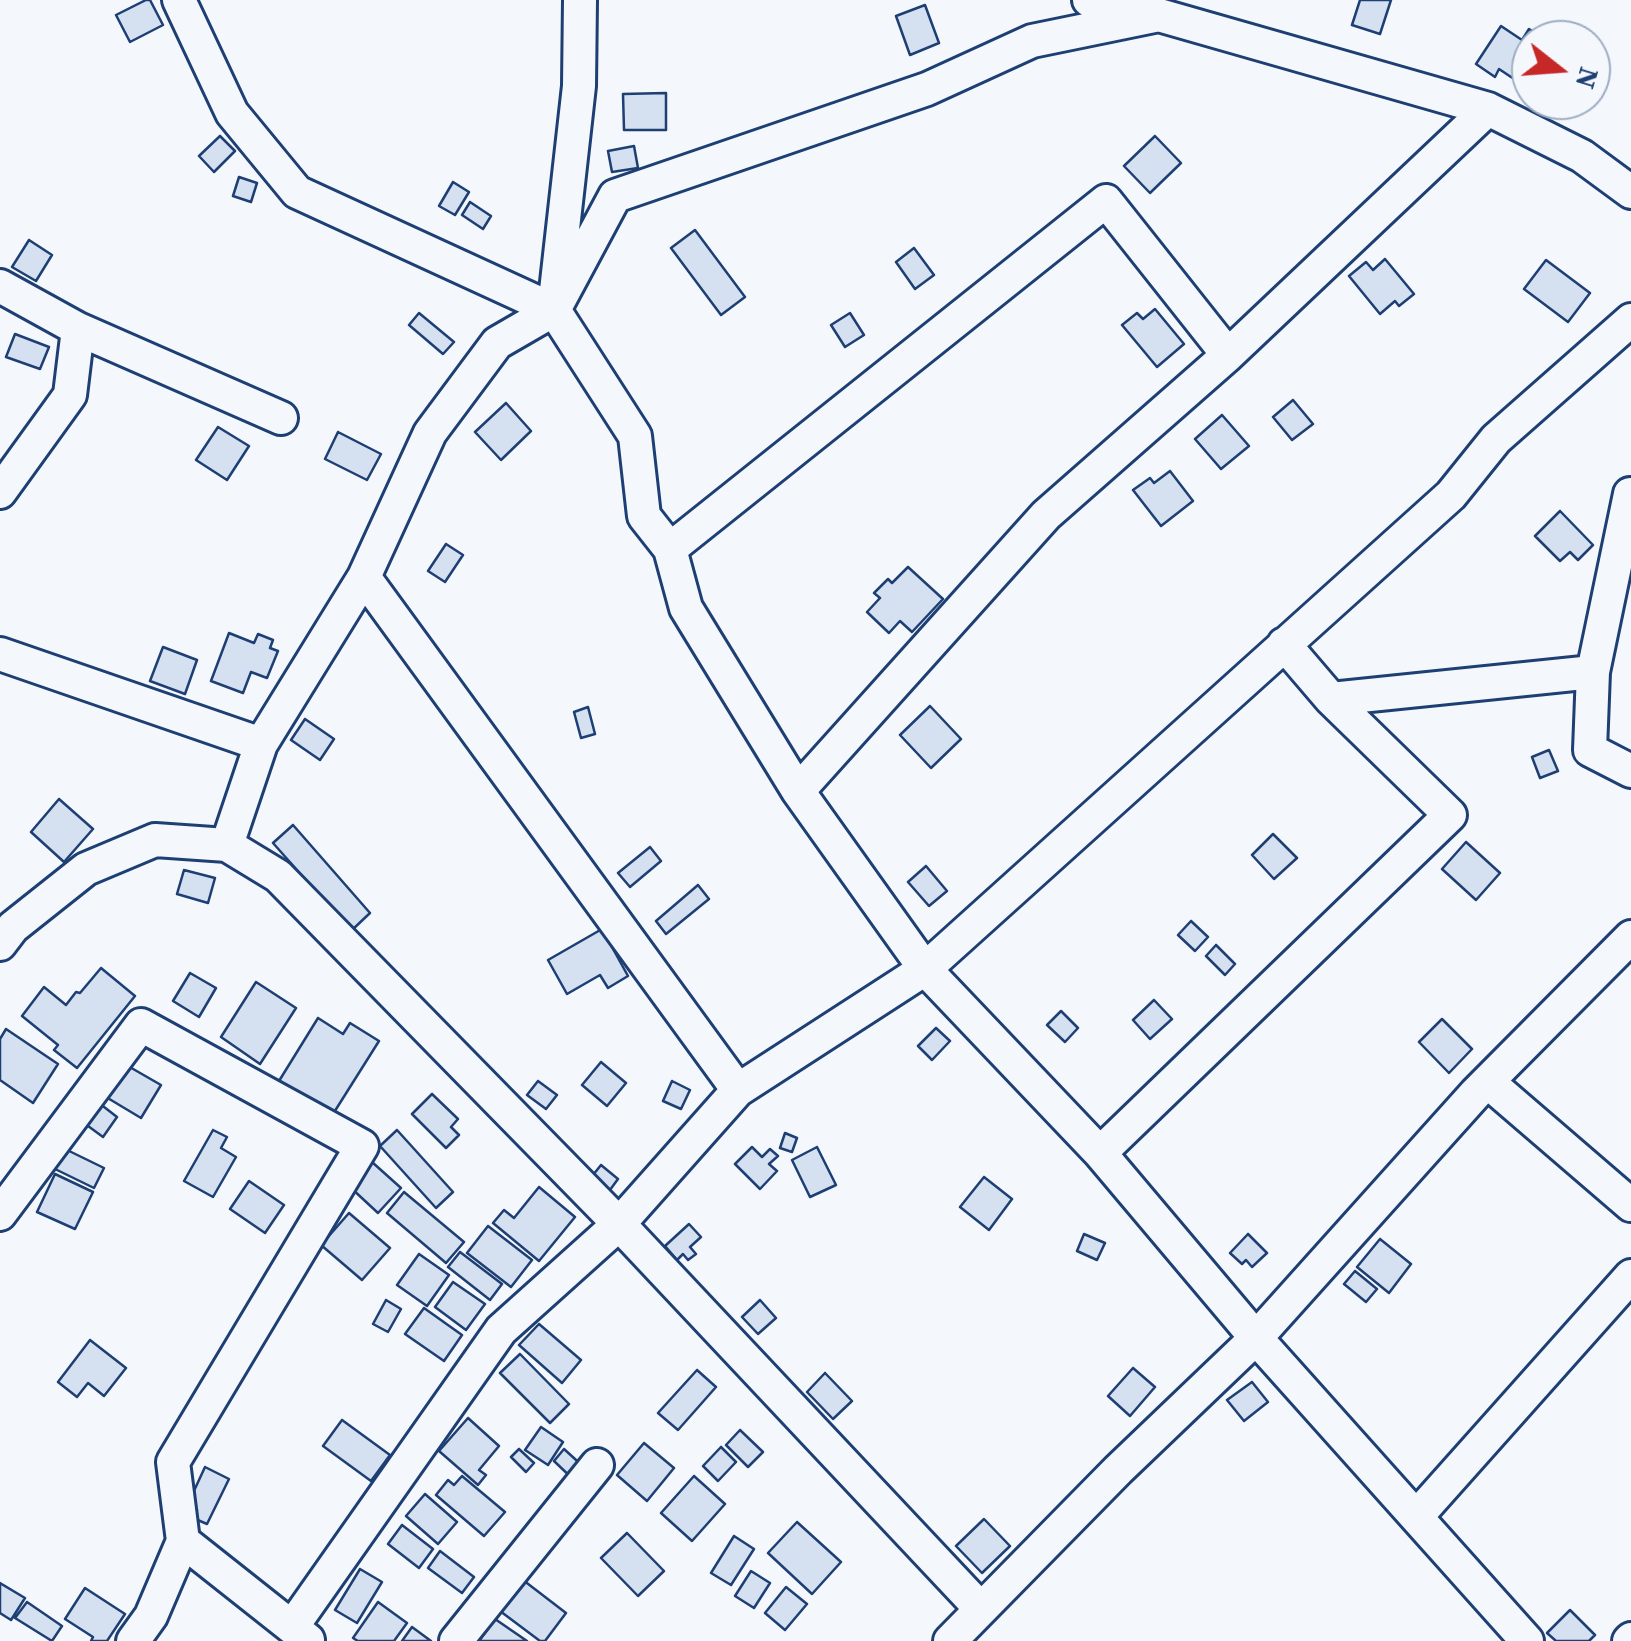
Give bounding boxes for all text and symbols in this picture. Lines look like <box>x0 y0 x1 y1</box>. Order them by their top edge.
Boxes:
north arrow <box>1511 20 1611 120</box>
text: N <box>1567 63 1609 93</box>

